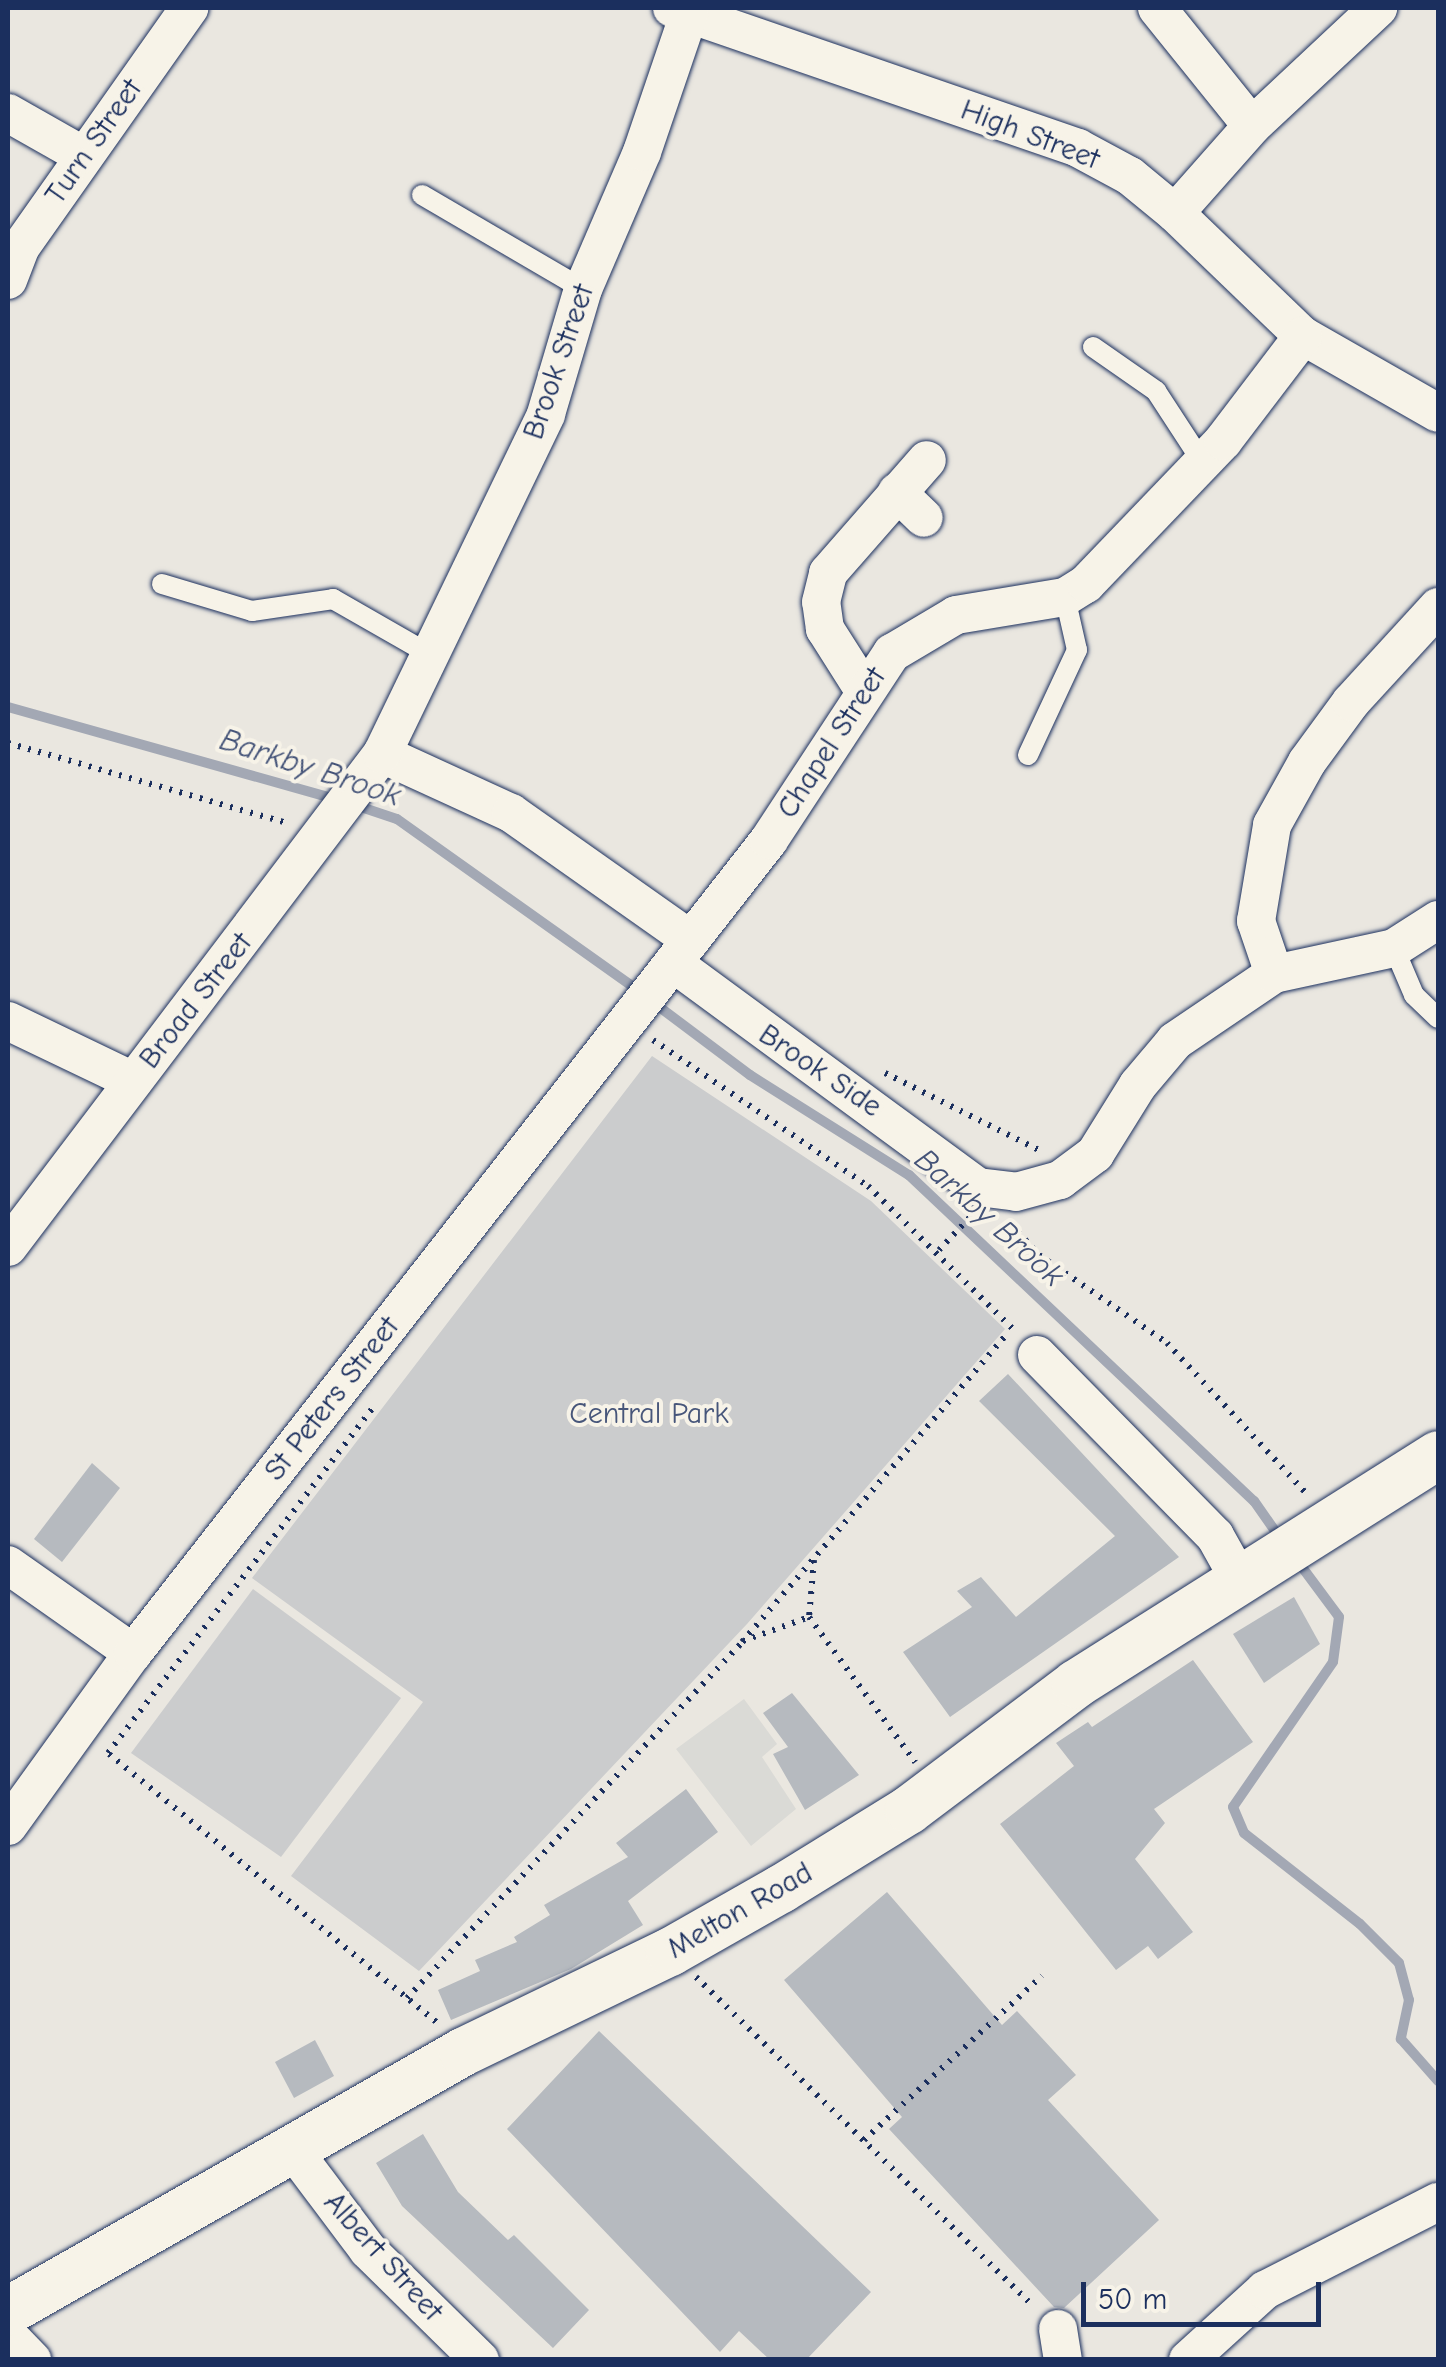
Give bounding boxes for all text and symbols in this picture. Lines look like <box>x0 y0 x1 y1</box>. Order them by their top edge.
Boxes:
street label: Turn Street <box>38 72 150 212</box>
street label: High Street <box>956 92 1104 178</box>
street label: Brook Street <box>516 280 602 444</box>
street label: Chapel Street <box>770 661 894 825</box>
water label: Barkby Brook <box>215 721 405 815</box>
street label: Broad Street <box>132 926 260 1076</box>
street label: Brook Side <box>752 1017 888 1125</box>
water label: Barkby Brook <box>906 1141 1072 1295</box>
street label: St Peters Street <box>257 1310 407 1488</box>
park label: Central Park <box>569 1396 729 1432</box>
street label: Melton Road <box>661 1855 819 1967</box>
street label: Albert Street <box>316 2185 450 2329</box>
scale bar <box>1086 2262 1326 2324</box>
text: 50 m <box>1098 2282 1167 2317</box>

